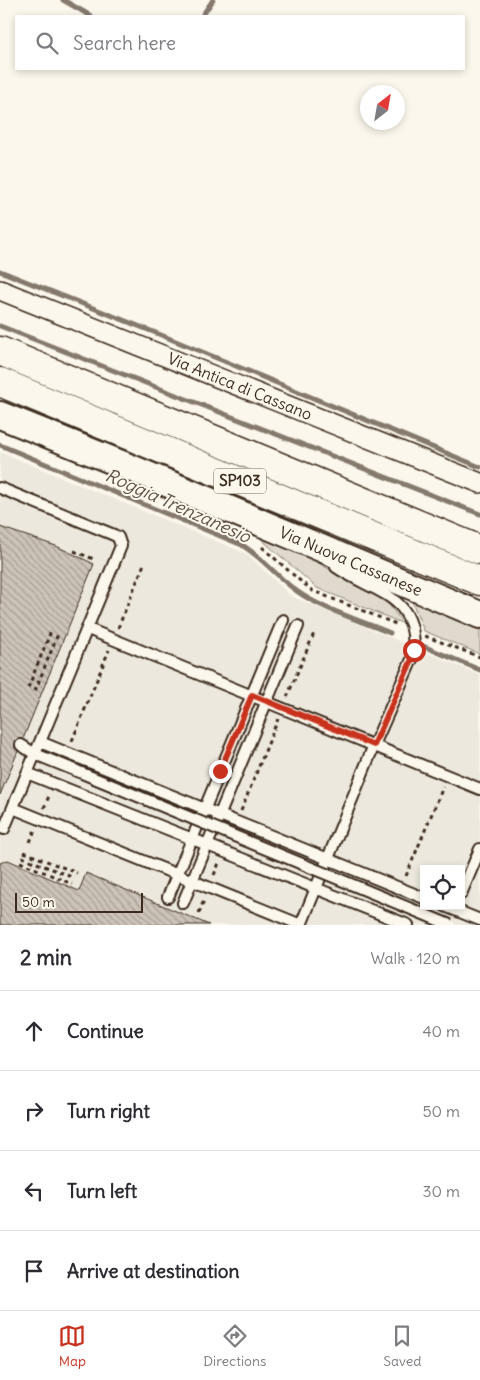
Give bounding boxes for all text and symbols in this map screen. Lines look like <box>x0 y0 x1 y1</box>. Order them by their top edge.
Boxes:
search box <box>15 15 465 70</box>
icon: search <box>33 29 61 57</box>
text: Search here <box>73 31 176 55</box>
north arrow <box>360 85 405 130</box>
street label: Via Antica di Cassano <box>165 348 315 424</box>
water label: Roggia Trenzanesio <box>102 463 255 548</box>
road number: SP103 <box>214 468 266 494</box>
street label: Via Nuova Cassanese <box>276 522 426 600</box>
route start <box>403 639 426 662</box>
route end <box>209 760 232 783</box>
map controls <box>420 865 465 910</box>
button: locate <box>420 865 465 910</box>
scale bar <box>15 890 142 913</box>
text: 50 m <box>22 893 55 911</box>
text: 2 min <box>20 944 72 971</box>
text: Walk · 120 m <box>370 948 460 968</box>
icon: ahead <box>20 1017 48 1045</box>
text: Continue <box>67 1019 144 1043</box>
text: 40 m <box>422 1021 460 1041</box>
icon: right <box>20 1097 48 1125</box>
text: Turn right <box>67 1099 150 1123</box>
text: 50 m <box>422 1101 460 1121</box>
icon: left <box>20 1177 48 1205</box>
text: Turn left <box>67 1179 137 1203</box>
text: 30 m <box>423 1181 460 1201</box>
icon: arrive <box>20 1257 48 1285</box>
text: Arrive at destination <box>67 1259 240 1283</box>
tab: Map <box>58 1322 86 1370</box>
tab: Directions <box>203 1322 266 1370</box>
tab: Saved <box>383 1322 422 1370</box>

